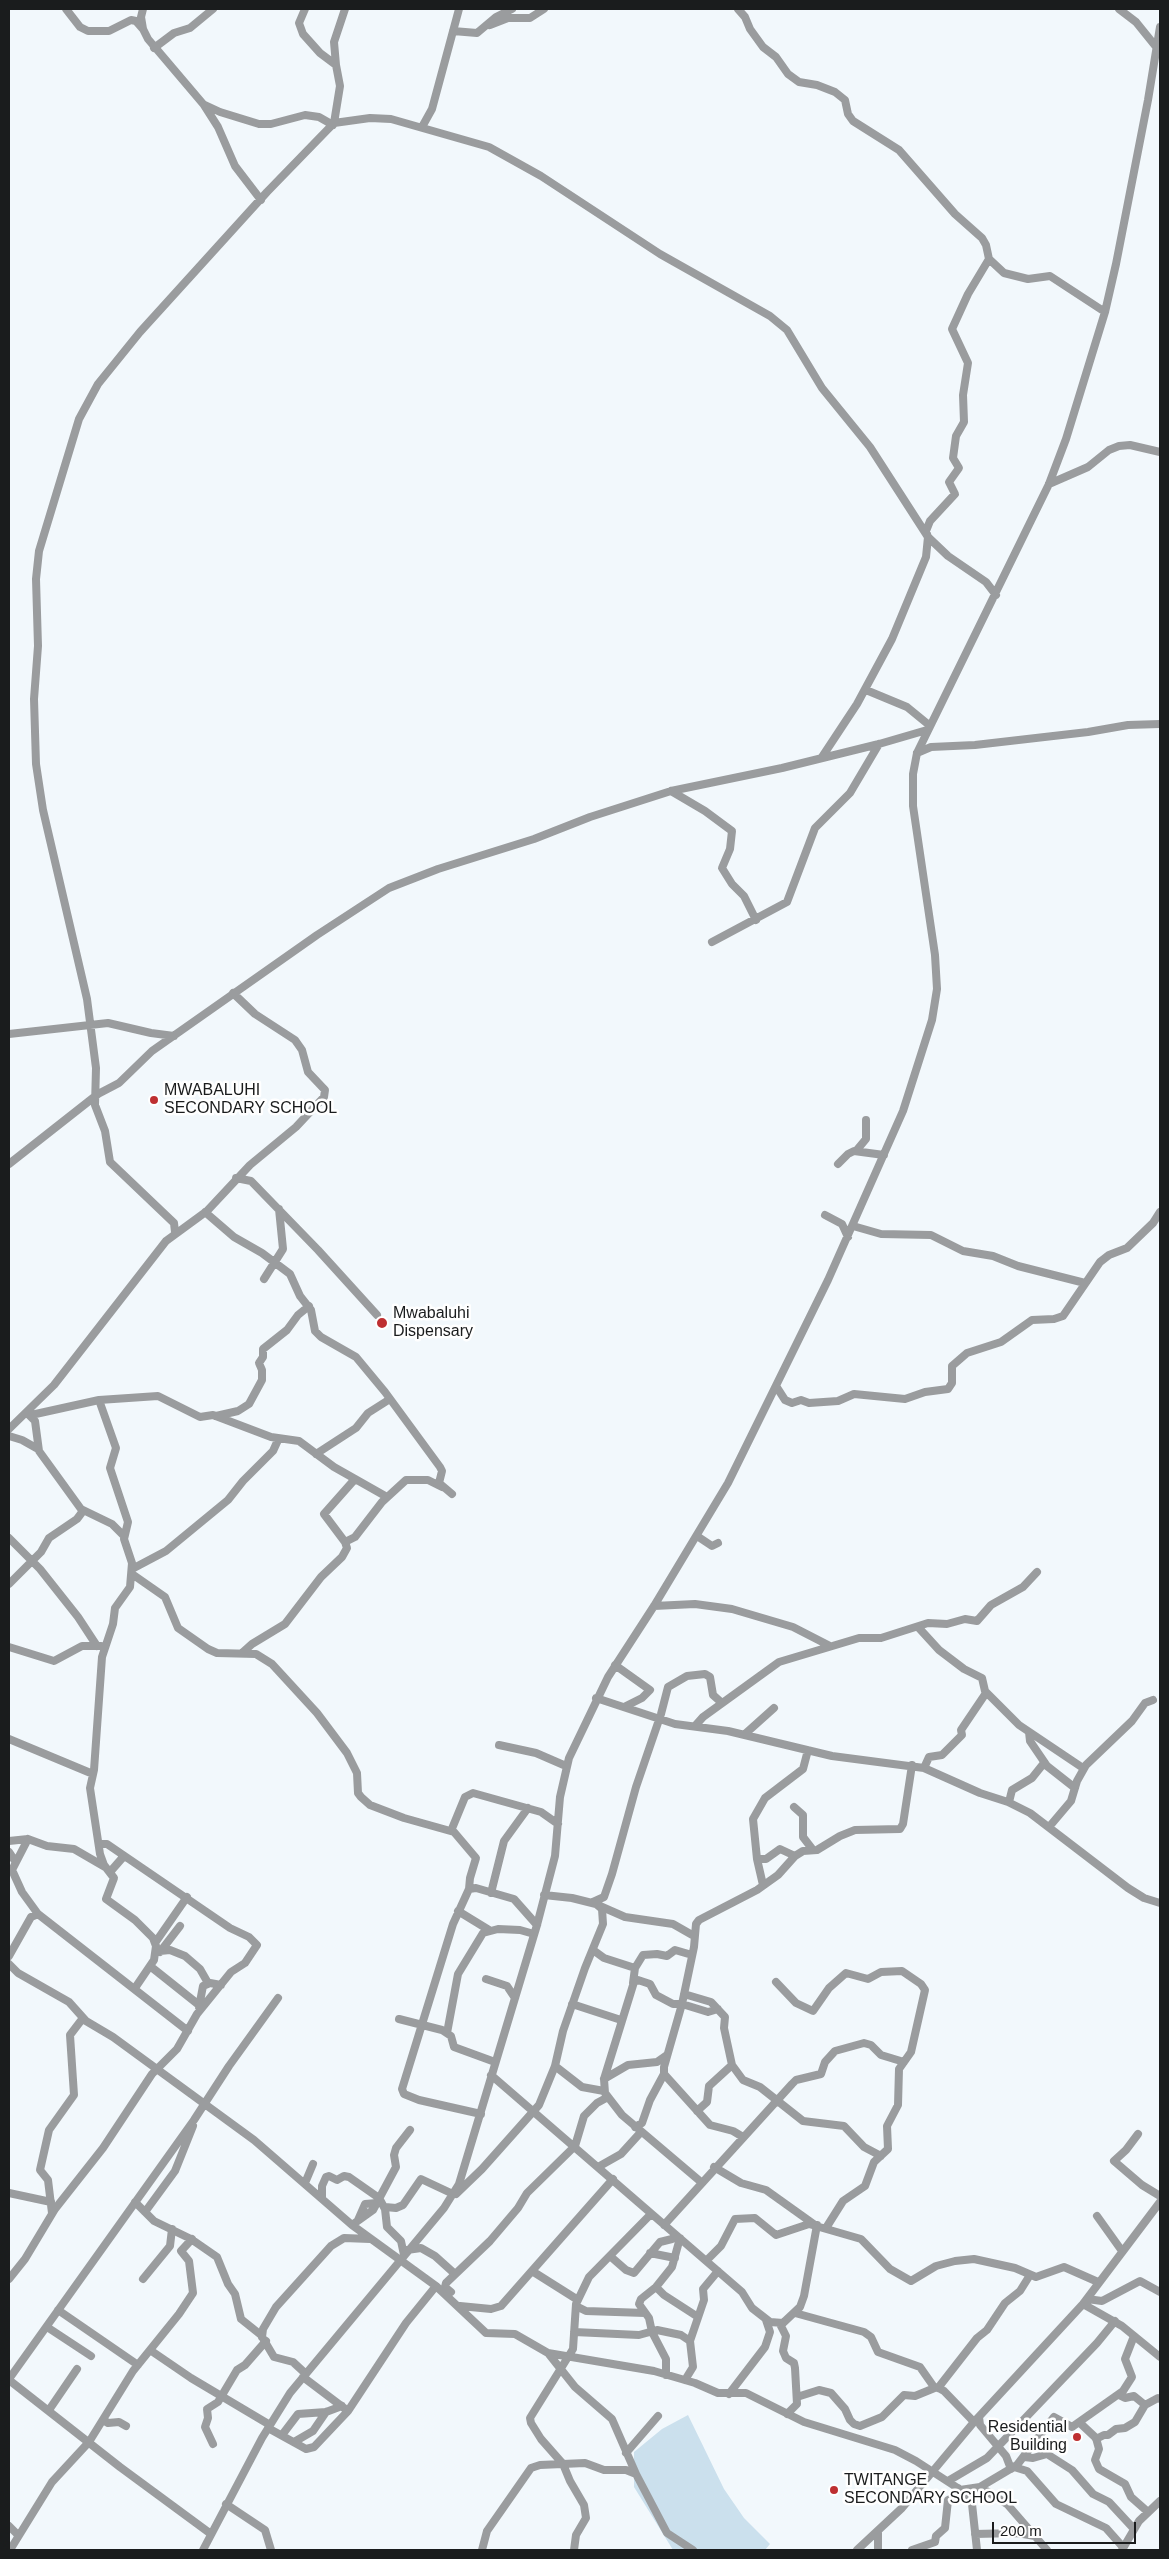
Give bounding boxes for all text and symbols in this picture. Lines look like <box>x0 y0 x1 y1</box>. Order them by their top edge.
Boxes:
place label: MWABALUHI SECONDARY SCHOOL <box>164 1081 337 1119</box>
marker: MWABALUHI SECONDARY SCHOOL <box>148 1094 160 1106</box>
place label: Mwabaluhi Dispensary <box>393 1304 473 1342</box>
marker: Mwabaluhi Dispensary <box>375 1316 389 1330</box>
place label: Residential Building <box>988 2418 1067 2456</box>
marker: Residential Building <box>1071 2431 1083 2443</box>
place label: TWITANGE SECONDARY SCHOOL <box>844 2471 1017 2509</box>
marker: TWITANGE SECONDARY SCHOOL <box>828 2484 840 2496</box>
scale bar <box>994 2512 1138 2544</box>
text: 200 m <box>1000 2522 1042 2539</box>

